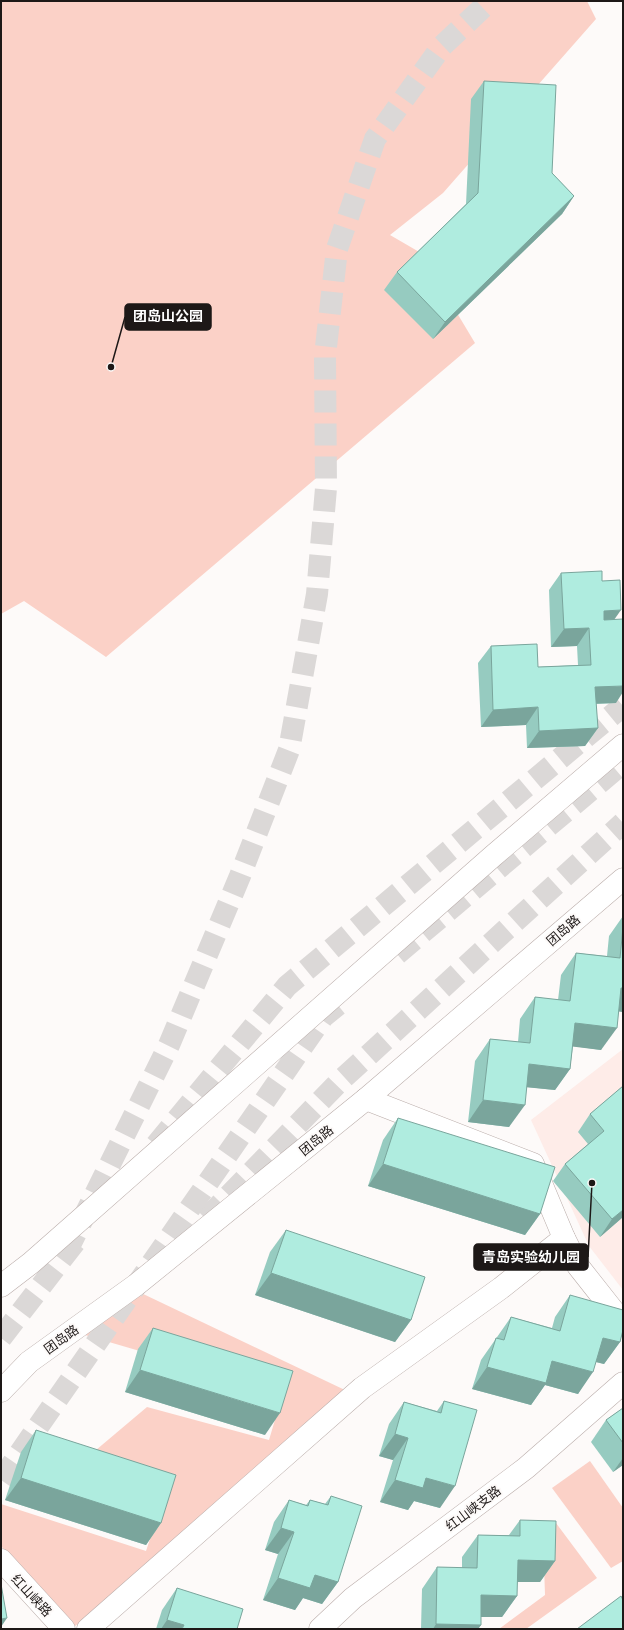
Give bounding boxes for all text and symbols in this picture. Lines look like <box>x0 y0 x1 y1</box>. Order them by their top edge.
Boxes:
callout: 团岛山公园 <box>125 304 211 330</box>
text: 团岛山公园 <box>133 308 203 325</box>
street label: 团岛路 <box>544 912 583 949</box>
street label: 团岛路 <box>296 1122 336 1158</box>
callout: 青岛实验幼儿园 <box>474 1244 588 1270</box>
text: 青岛实验幼儿园 <box>482 1249 580 1266</box>
street label: 团岛路 <box>41 1322 81 1357</box>
street label: 红山峡支路 <box>443 1483 504 1534</box>
street label: 红山峡路 <box>8 1571 55 1619</box>

